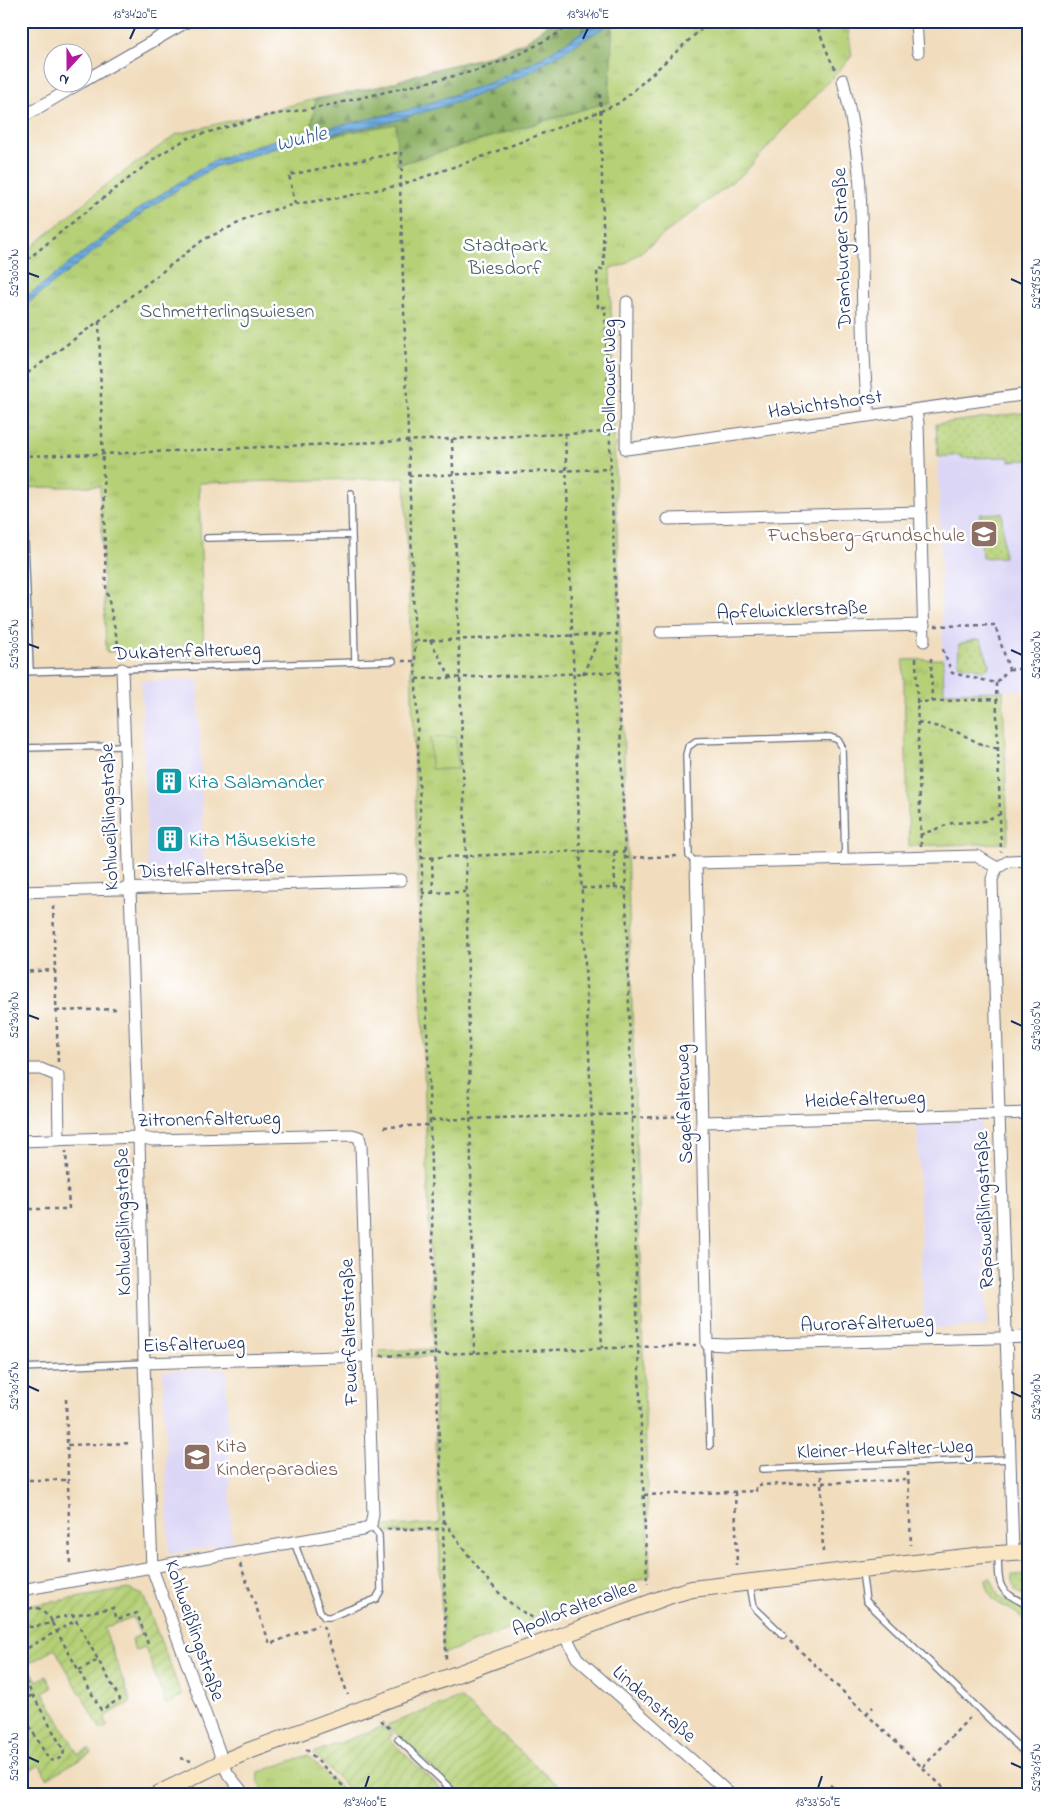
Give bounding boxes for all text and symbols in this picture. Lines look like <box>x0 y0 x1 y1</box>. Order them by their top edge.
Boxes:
text: 13°34'20"E <box>113 6 157 24</box>
text: 13°34'10"E <box>567 6 609 24</box>
north arrow <box>42 42 92 92</box>
text: N <box>56 67 72 90</box>
water label: Wuhle <box>273 119 331 161</box>
street label: Dramburger Straße <box>826 167 862 330</box>
park label: Stadtpark Biesdorf <box>463 232 548 284</box>
text: 52°30'00"N <box>6 249 24 297</box>
text: 52°29'55"N <box>1028 258 1046 310</box>
park label: Schmetterlingswiesen <box>140 298 315 328</box>
street label: Pollnower Weg <box>596 319 626 433</box>
street label: Habichtshorst <box>766 383 885 428</box>
school or university icon: Fuchsberg-Grundschule <box>969 519 999 549</box>
place label: Fuchsberg-Grundschule <box>767 522 965 552</box>
street label: Apfelwicklerstraße <box>716 594 868 629</box>
text: 52°30'05"N <box>6 619 24 669</box>
text: 52°30'00"N <box>1028 631 1046 679</box>
street label: Dukatenfalterweg <box>112 635 261 671</box>
street label: Kohlweißlingstraße <box>93 743 129 891</box>
building icon: Kita Salamander <box>154 766 184 796</box>
place label: Kita Salamander <box>188 769 325 798</box>
building icon: Kita Mäusekiste <box>155 824 185 854</box>
place label: Kita Mäusekiste <box>189 827 316 856</box>
street label: Distelfalterstraße <box>137 853 285 888</box>
text: 52°30'10"N <box>6 991 24 1039</box>
text: 52°30'05"N <box>1028 1001 1046 1051</box>
street label: Segelfalterweg <box>669 1044 703 1164</box>
street label: Heidefalterweg <box>804 1084 926 1118</box>
street label: Zitronenfalterweg <box>137 1105 281 1137</box>
street label: Rapsweißlingstraße <box>968 1130 1004 1289</box>
street label: Kohlweißlingstraße <box>109 1148 141 1296</box>
street label: Feuerfalterstraße <box>333 1258 368 1407</box>
street label: Aurorafalterweg <box>800 1308 934 1342</box>
street label: Eisfalterweg <box>142 1329 246 1363</box>
text: 52°30'15"N <box>6 1361 24 1411</box>
text: 52°30'10"N <box>1028 1373 1046 1421</box>
place label: Kita Kinderparadies <box>216 1433 338 1485</box>
street label: Kleiner-Heufalter-Weg <box>796 1433 974 1469</box>
school or university icon: Kita Kinderparadies <box>182 1442 212 1472</box>
street label: Kohlweißlingstraße <box>155 1556 231 1706</box>
street label: Apollofalterallee <box>508 1573 641 1645</box>
street label: Lindenstraße <box>605 1659 702 1751</box>
text: 52°30'20"N <box>6 1732 24 1782</box>
text: 52°30'15"N <box>1028 1743 1046 1793</box>
text: 13°34'00"E <box>343 1794 387 1812</box>
text: 13°33'50"E <box>795 1794 841 1812</box>

